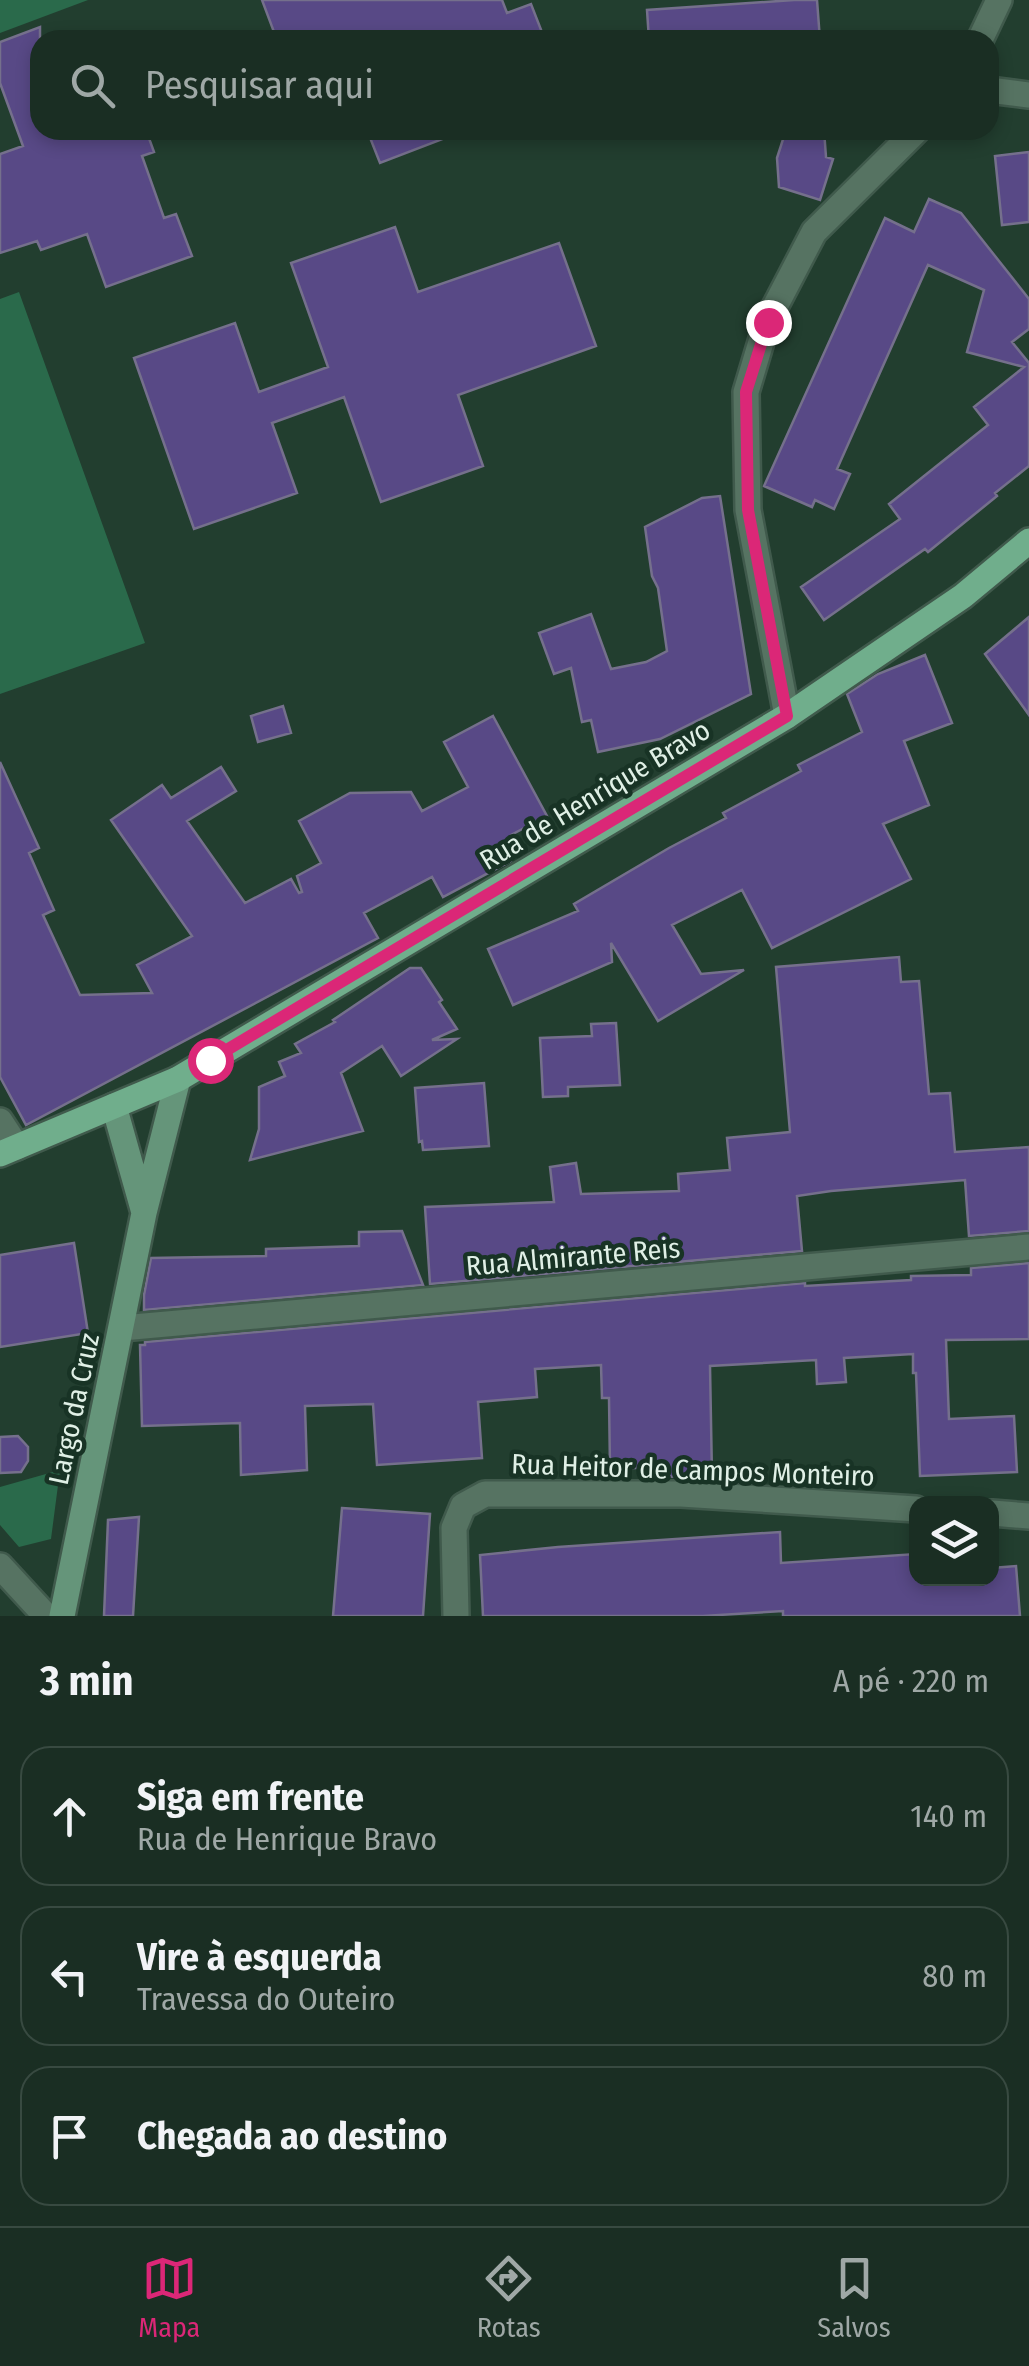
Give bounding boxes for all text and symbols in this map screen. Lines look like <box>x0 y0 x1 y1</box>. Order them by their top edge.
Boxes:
search box <box>30 30 999 140</box>
icon: search <box>65 58 120 113</box>
text: Pesquisar aqui <box>145 62 374 108</box>
route end <box>746 300 792 346</box>
street label: Rua de Henrique Bravo <box>474 713 716 877</box>
route start <box>188 1038 234 1084</box>
street label: Rua Almirante Reis <box>464 1231 682 1283</box>
street label: Largo da Cruz <box>42 1330 106 1488</box>
street label: Rua Heitor de Campos Monteiro <box>511 1447 875 1493</box>
map controls <box>909 1496 999 1586</box>
button: layers <box>909 1496 999 1586</box>
text: 3 min <box>40 1656 134 1706</box>
text: A pé · 220 m <box>833 1662 989 1700</box>
text: Siga em frente <box>137 1774 364 1820</box>
icon: ahead <box>42 1789 97 1844</box>
text: 140 m <box>910 1797 987 1835</box>
text: Rua de Henrique Bravo <box>137 1820 437 1858</box>
text: Vire à esquerda <box>137 1934 382 1980</box>
icon: left <box>42 1949 97 2004</box>
text: 80 m <box>922 1957 987 1995</box>
text: Travessa do Outeiro <box>137 1980 395 2018</box>
icon: arrive <box>42 2109 97 2164</box>
text: Chegada ao destino <box>137 2113 447 2159</box>
tab: Mapa <box>138 2251 200 2344</box>
tab: Rotas <box>477 2251 541 2344</box>
tab: Salvos <box>817 2251 891 2344</box>

